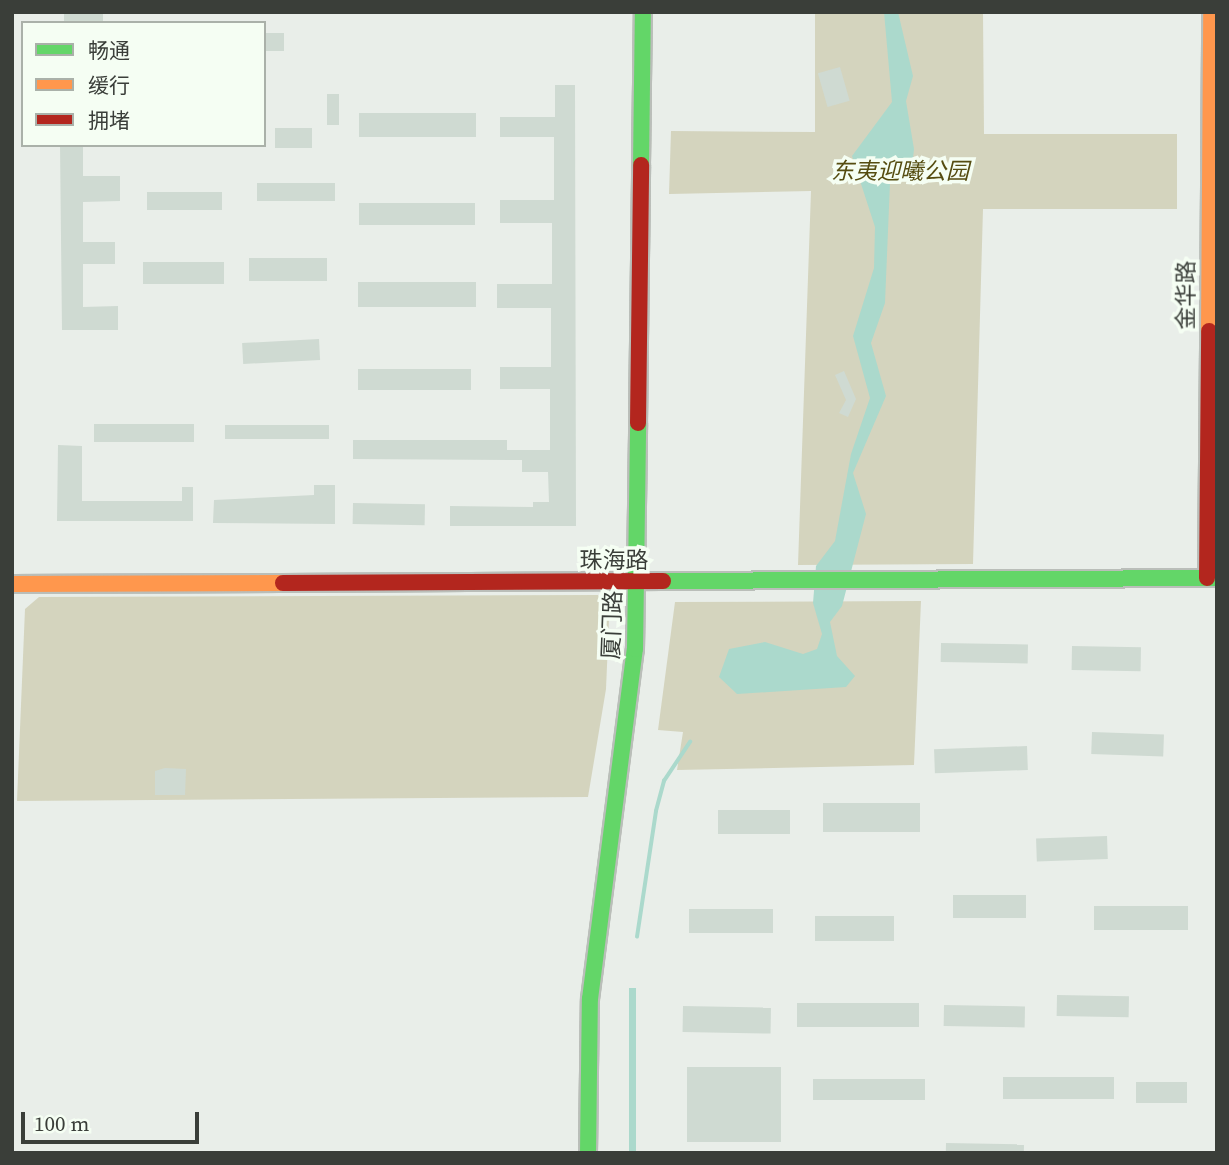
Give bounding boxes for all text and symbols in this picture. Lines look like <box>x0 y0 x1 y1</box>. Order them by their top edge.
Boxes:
legend <box>21 21 266 147</box>
text: 畅通 <box>88 36 130 65</box>
text: 缓行 <box>88 71 130 100</box>
text: 拥堵 <box>88 106 130 135</box>
park label: 东夷迎曦公园 <box>831 157 969 185</box>
street label: 金华路 <box>1172 261 1200 329</box>
street label: 珠海路 <box>580 546 648 574</box>
street label: 厦门路 <box>597 590 627 660</box>
scale bar <box>24 1098 203 1142</box>
text: 100 m <box>34 1109 89 1138</box>

